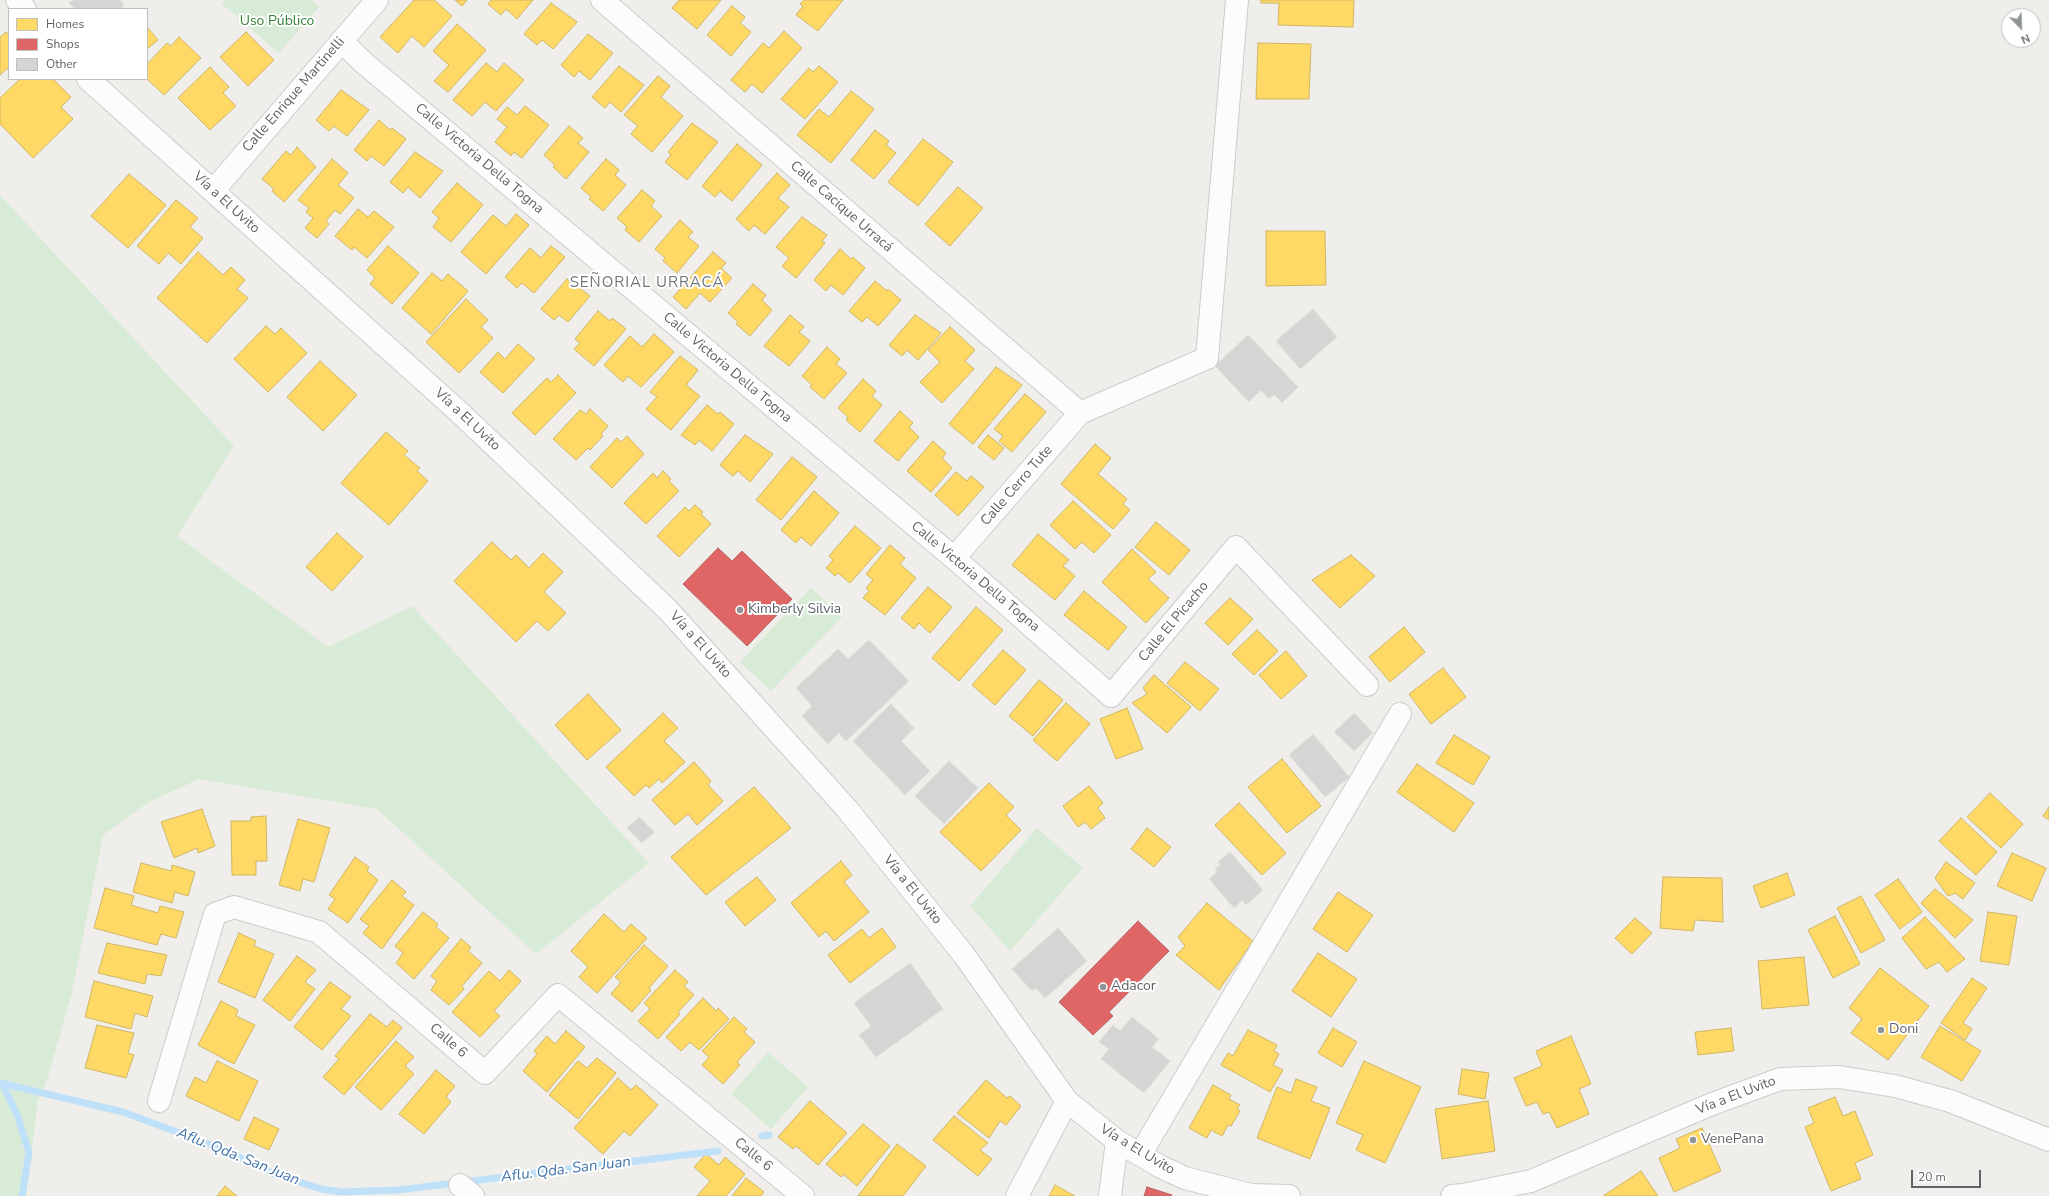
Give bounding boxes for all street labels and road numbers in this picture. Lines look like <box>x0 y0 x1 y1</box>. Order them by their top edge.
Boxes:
street label: Calle Enrique Martinelli <box>239 34 349 156</box>
street label: Calle Victoria Della Togna <box>411 100 547 218</box>
street label: Calle Cacique Urracá <box>786 158 896 256</box>
street label: Vía a El Uvito <box>189 169 263 237</box>
street label: Calle Victoria Della Togna <box>659 309 795 427</box>
street label: Vía a El Uvito <box>431 385 503 455</box>
street label: Calle Cerro Tute <box>977 442 1057 530</box>
street label: Calle Victoria Della Togna <box>907 518 1043 636</box>
street label: Calle El Picacho <box>1135 578 1213 666</box>
street label: Vía a El Uvito <box>666 608 734 682</box>
street label: Vía a El Uvito <box>879 852 945 928</box>
street label: Calle 6 <box>426 1020 470 1062</box>
street label: Vía a El Uvito <box>1694 1073 1778 1119</box>
street label: Vía a El Uvito <box>1097 1121 1177 1179</box>
street label: Calle 6 <box>731 1135 775 1175</box>

